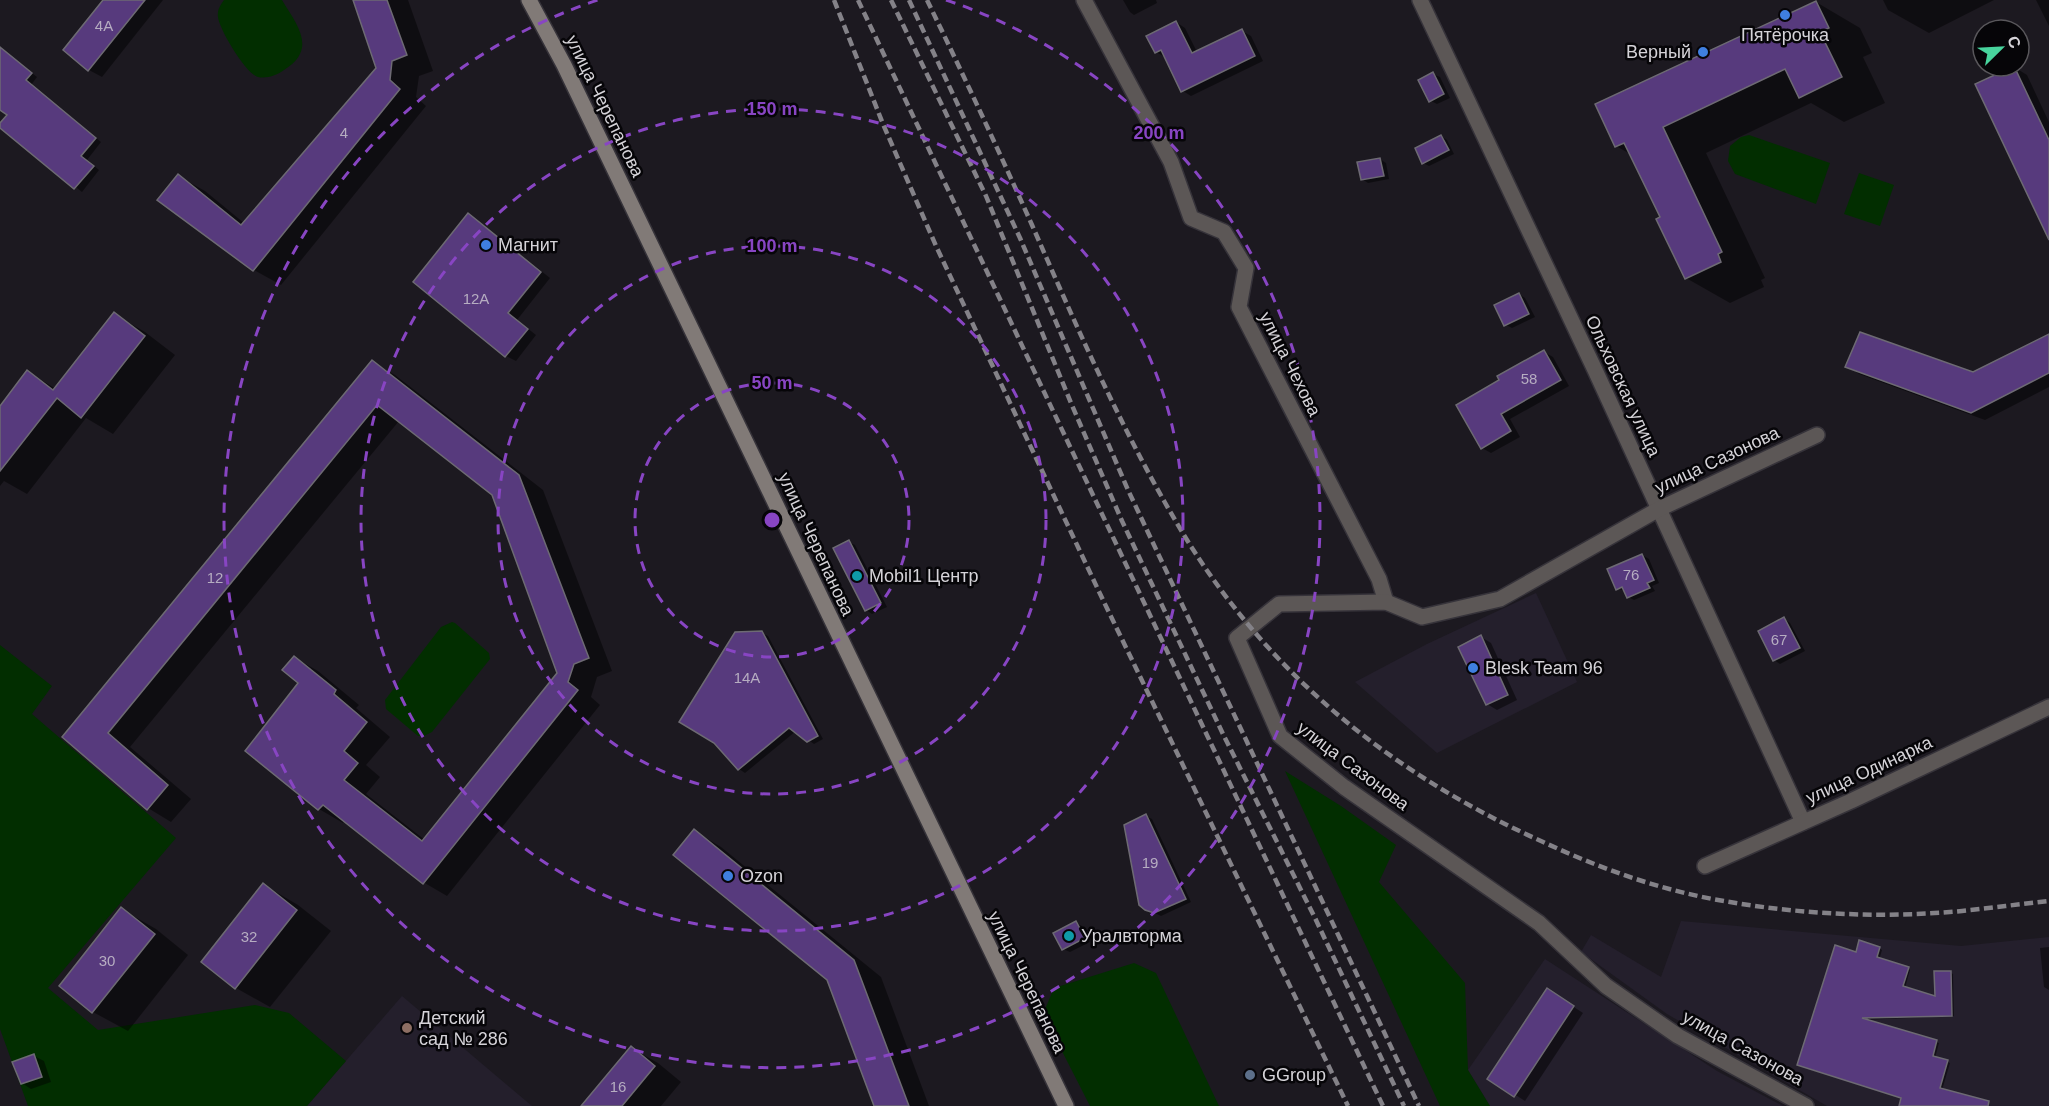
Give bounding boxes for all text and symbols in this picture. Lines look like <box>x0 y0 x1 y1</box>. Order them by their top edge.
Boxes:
marker: Пятёрочка <box>1778 8 1792 22</box>
house number: 4А <box>95 17 113 34</box>
north arrow <box>1971 18 2031 78</box>
place label: Пятёрочка <box>1741 25 1830 45</box>
street label: улица Черепанова <box>562 32 649 181</box>
text: С <box>2004 33 2025 51</box>
place label: Верный <box>1626 42 1691 62</box>
marker: Верный <box>1696 45 1710 59</box>
text: 150 m <box>746 99 798 119</box>
text: 200 m <box>1133 123 1185 143</box>
house number: 4 <box>340 124 348 141</box>
place label: Магнит <box>498 235 558 255</box>
text: 100 m <box>746 236 798 256</box>
marker: Магнит <box>479 238 493 252</box>
house number: 12А <box>463 290 489 307</box>
street label: улица Чехова <box>1255 309 1325 420</box>
street label: Ольховская улица <box>1582 312 1665 461</box>
house number: 58 <box>1521 370 1537 387</box>
text: 50 m <box>751 373 793 393</box>
street label: улица Сазонова <box>1652 422 1783 498</box>
street label: улица Черепанова <box>774 469 858 620</box>
centre of rings <box>762 510 782 530</box>
place label: Mobil1 Центр <box>869 566 979 586</box>
house number: 76 <box>1623 566 1639 583</box>
house number: 12 <box>207 569 223 586</box>
marker: Mobil1 Центр <box>850 569 864 583</box>
house number: 67 <box>1771 631 1787 648</box>
place label: Blesk Team 96 <box>1485 658 1603 678</box>
marker: Blesk Team 96 <box>1466 661 1480 675</box>
house number: 14А <box>734 669 760 686</box>
street label: улица Сазонова <box>1293 717 1414 815</box>
street label: улица Одинарка <box>1803 732 1936 808</box>
house number: 19 <box>1142 854 1158 871</box>
place label: Ozon <box>740 866 783 886</box>
marker: Ozon <box>721 869 735 883</box>
street label: улица Черепанова <box>984 908 1071 1057</box>
place label: Уралвторма <box>1081 926 1183 946</box>
house number: 32 <box>241 928 257 945</box>
marker: Уралвторма <box>1062 929 1076 943</box>
house number: 30 <box>99 952 115 969</box>
street label: улица Сазонова <box>1679 1007 1808 1090</box>
place label: Детский сад № 286 <box>419 1008 508 1049</box>
marker: Детский сад № 286 <box>400 1021 414 1035</box>
place label: GGroup <box>1262 1065 1326 1085</box>
marker: GGroup <box>1243 1068 1257 1082</box>
house number: 16 <box>610 1078 626 1095</box>

